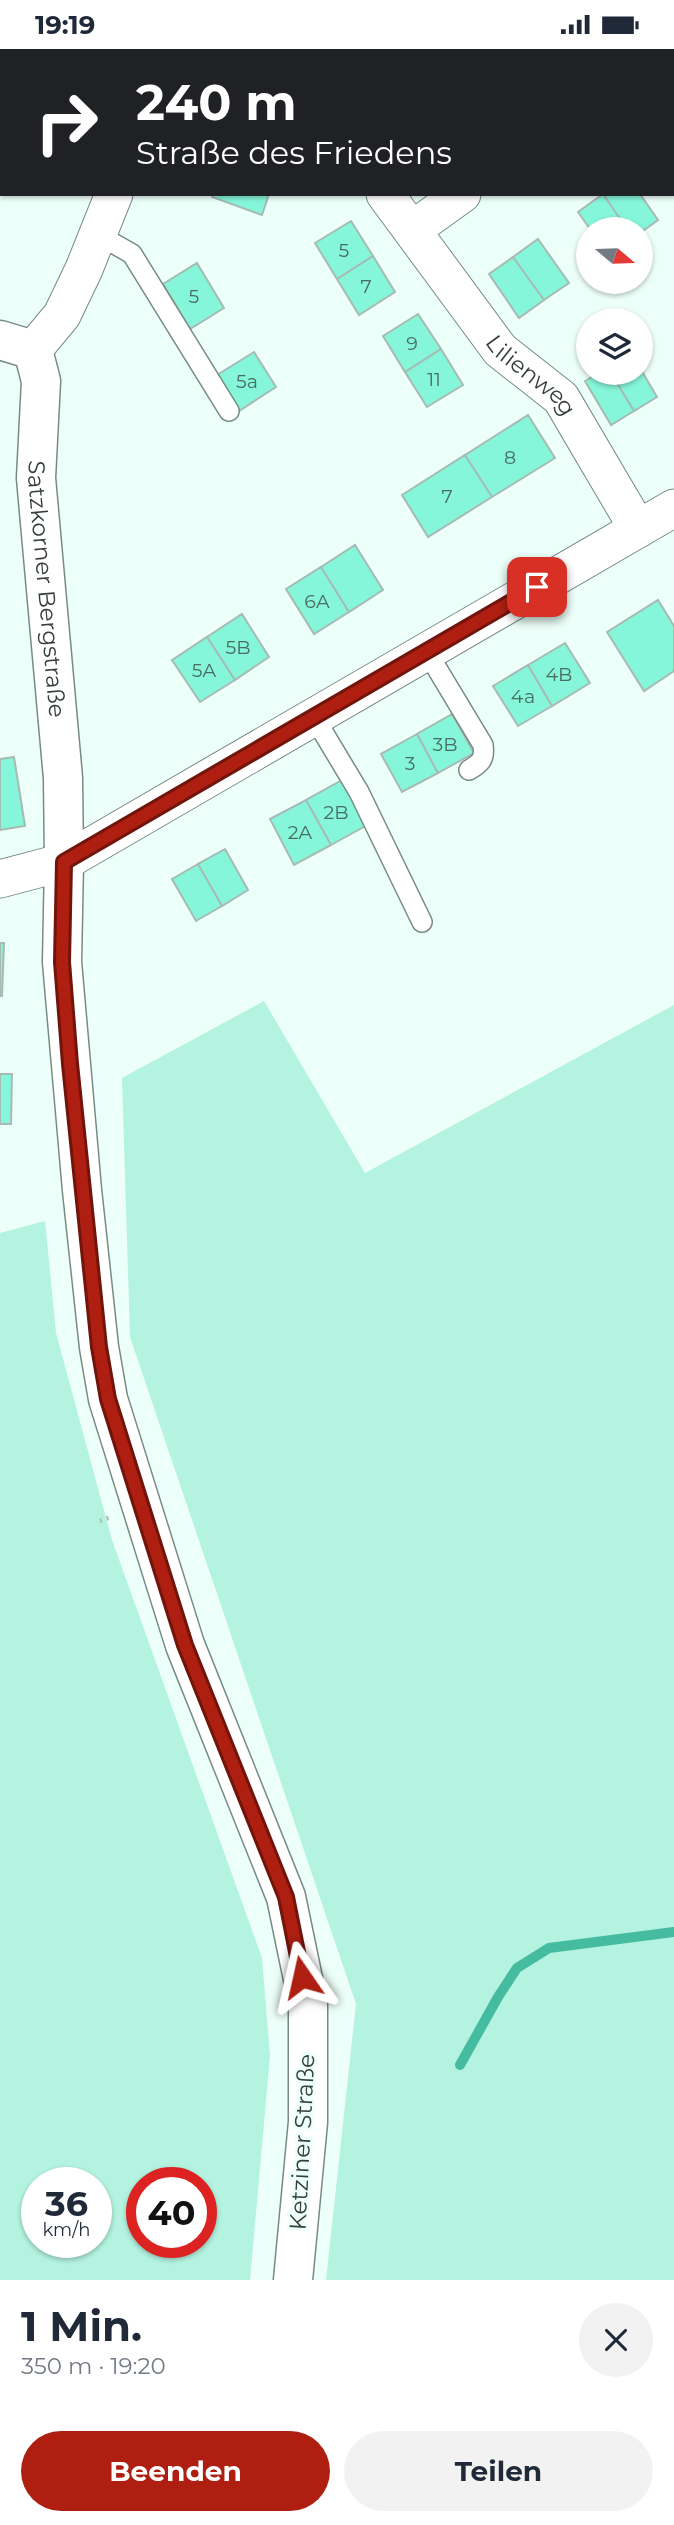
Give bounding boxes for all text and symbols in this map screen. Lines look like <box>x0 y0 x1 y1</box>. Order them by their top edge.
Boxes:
text: 19:19 <box>35 9 95 41</box>
text: 240 m <box>136 73 297 132</box>
icon: right <box>21 77 112 168</box>
text: Straße des Friedens <box>136 133 452 172</box>
north arrow <box>576 217 653 294</box>
map controls <box>576 217 653 385</box>
house number: 5 <box>339 239 350 262</box>
house number: 7 <box>360 275 372 298</box>
house number: 5 <box>189 285 200 308</box>
button: layers <box>576 308 653 385</box>
street label: Lilienweg <box>480 329 582 421</box>
house number: 9 <box>406 332 418 355</box>
house number: 11 <box>427 368 441 391</box>
house number: 5a <box>236 370 258 393</box>
house number: 8 <box>504 446 516 469</box>
street label: Satzkorner Bergstraße <box>22 460 71 719</box>
house number: 7 <box>441 485 453 508</box>
pin <box>507 557 567 617</box>
icon: arrive <box>518 568 556 606</box>
house number: 6A <box>304 590 330 613</box>
house number: 5B <box>225 636 251 659</box>
house number: 5A <box>192 659 217 682</box>
house number: 4B <box>546 663 572 686</box>
house number: 4a <box>511 685 535 708</box>
house number: 3B <box>432 733 458 756</box>
house number: 3 <box>405 752 415 775</box>
house number: 2B <box>323 801 349 824</box>
house number: 2A <box>288 821 313 844</box>
position arrow <box>265 1940 339 2014</box>
street label: Ketziner Straße <box>283 2053 321 2231</box>
speed limit sign: 40 <box>126 2167 217 2258</box>
text: 36 <box>45 2182 88 2225</box>
text: km/h <box>42 2219 91 2241</box>
text: 1 Min. <box>21 2300 142 2352</box>
button: close <box>579 2303 653 2377</box>
text: 350 m · 19:20 <box>21 2352 166 2380</box>
button: Beenden <box>21 2431 330 2511</box>
button: Teilen <box>344 2431 653 2511</box>

